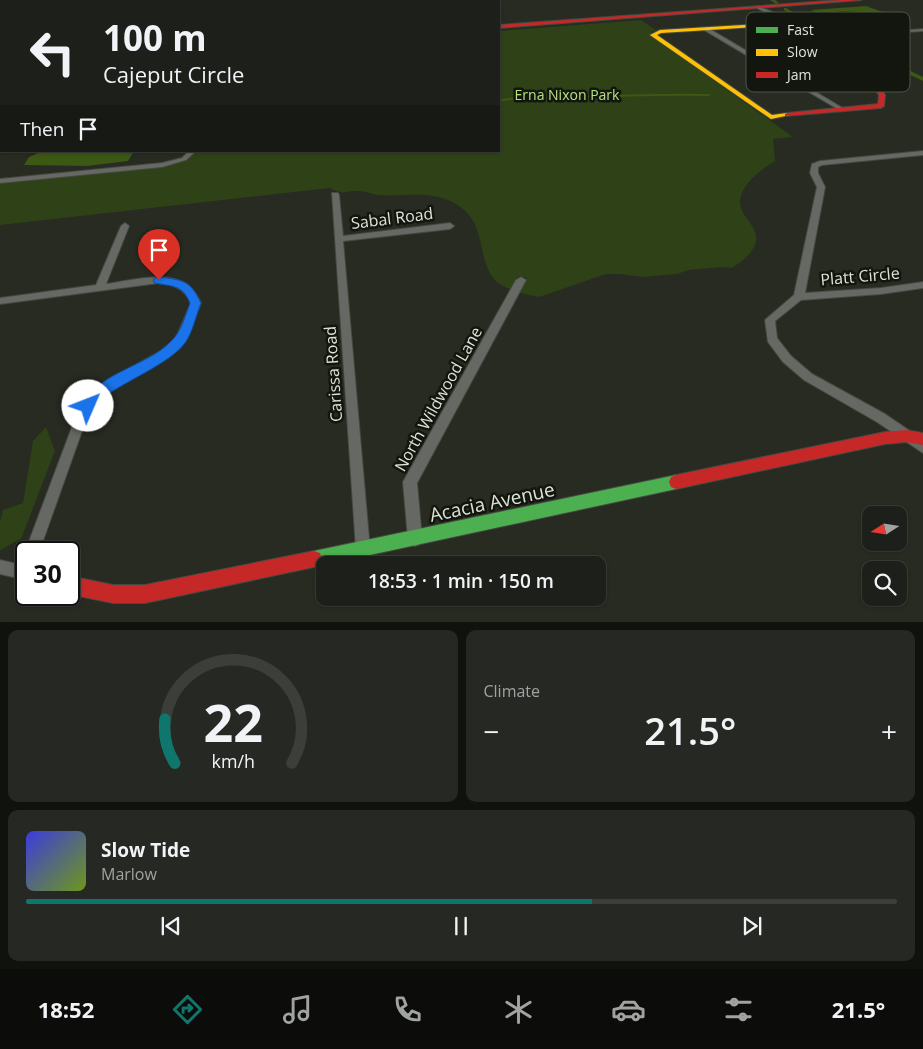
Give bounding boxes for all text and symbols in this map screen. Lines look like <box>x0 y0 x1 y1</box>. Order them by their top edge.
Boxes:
legend <box>746 12 910 92</box>
text: 100 m <box>103 14 207 61</box>
icon: left <box>20 20 85 85</box>
text: Fast <box>787 20 814 39</box>
text: Slow <box>787 42 818 61</box>
text: Cajeput Circle <box>103 59 244 89</box>
text: Jam <box>785 65 812 84</box>
park label: Erna Nixon Park <box>515 85 620 104</box>
icon: arrive <box>74 115 102 143</box>
text: Then <box>20 116 64 142</box>
street label: Sabal Road <box>350 202 434 234</box>
pin <box>138 229 180 280</box>
icon: arrive <box>145 236 173 264</box>
street label: Platt Circle <box>819 262 901 290</box>
street label: North Wildwood Lane <box>389 323 487 475</box>
street label: Carissa Road <box>319 325 347 423</box>
position arrow <box>61 379 113 431</box>
street label: Acacia Avenue <box>427 476 557 528</box>
north arrow <box>862 506 908 551</box>
map controls <box>862 506 907 606</box>
speed limit sign: 30 <box>15 541 80 606</box>
button: search <box>862 561 907 606</box>
text: 18:53 · 1 min · 150 m <box>368 568 554 594</box>
text: Climate <box>484 680 540 702</box>
text: 22 <box>203 686 262 757</box>
text: 21.5° <box>644 704 736 756</box>
text: − <box>484 712 500 750</box>
text: + <box>881 712 897 750</box>
text: km/h <box>211 749 254 773</box>
text: Slow Tide <box>101 837 190 863</box>
text: Marlow <box>101 863 157 885</box>
icon: previous <box>157 912 185 940</box>
icon: pause <box>447 912 475 940</box>
icon: next <box>738 912 766 940</box>
icon: directions <box>170 992 205 1027</box>
icon: music <box>280 992 315 1027</box>
icon: phone <box>390 992 425 1027</box>
icon: climate <box>501 992 536 1027</box>
icon: car <box>611 992 646 1027</box>
icon: filters <box>721 992 756 1027</box>
text: 18:52 <box>38 994 94 1024</box>
text: 21.5° <box>832 994 885 1024</box>

